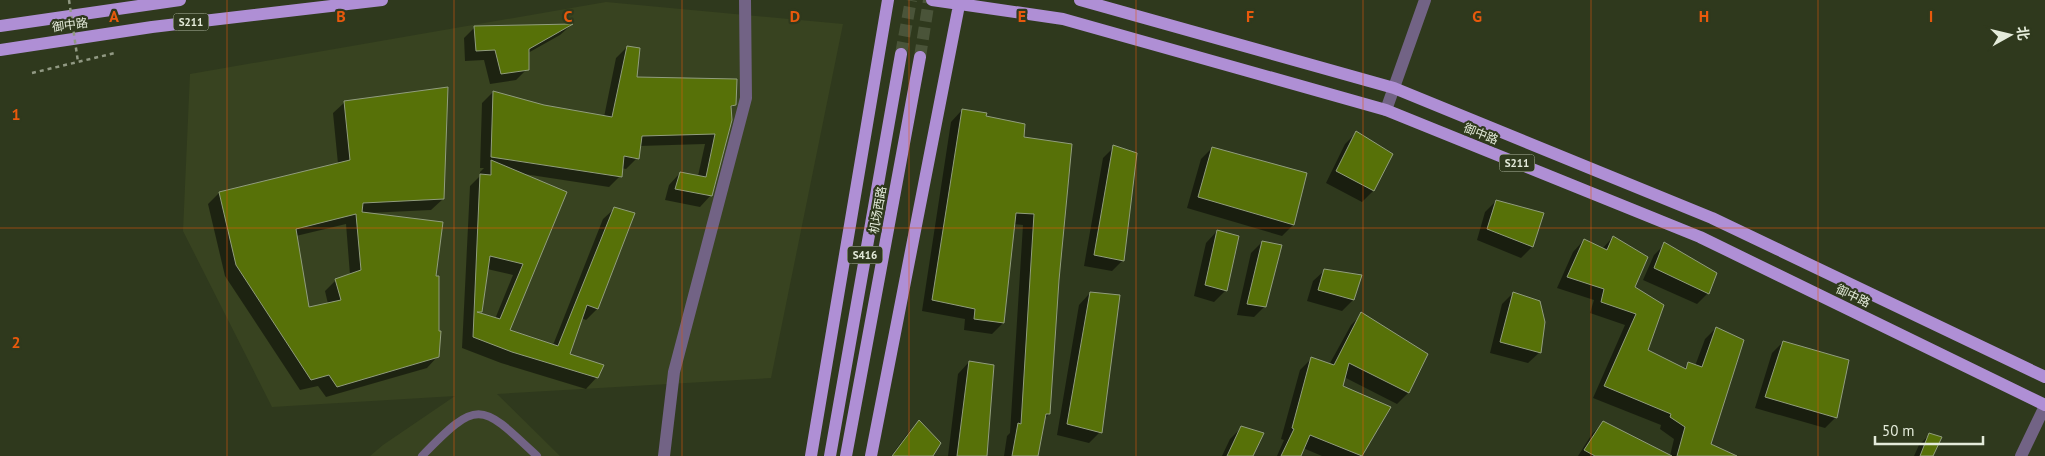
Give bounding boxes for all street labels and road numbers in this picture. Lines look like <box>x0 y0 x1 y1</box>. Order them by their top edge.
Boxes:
road number: S211 <box>174 14 208 31</box>
street label: 御中路 <box>51 15 89 34</box>
street label: 御中路 <box>1462 120 1501 147</box>
road number: S211 <box>1500 154 1534 172</box>
street label: 机场西路 <box>866 185 889 235</box>
road number: S416 <box>848 246 882 264</box>
street label: 御中路 <box>1834 281 1873 310</box>

